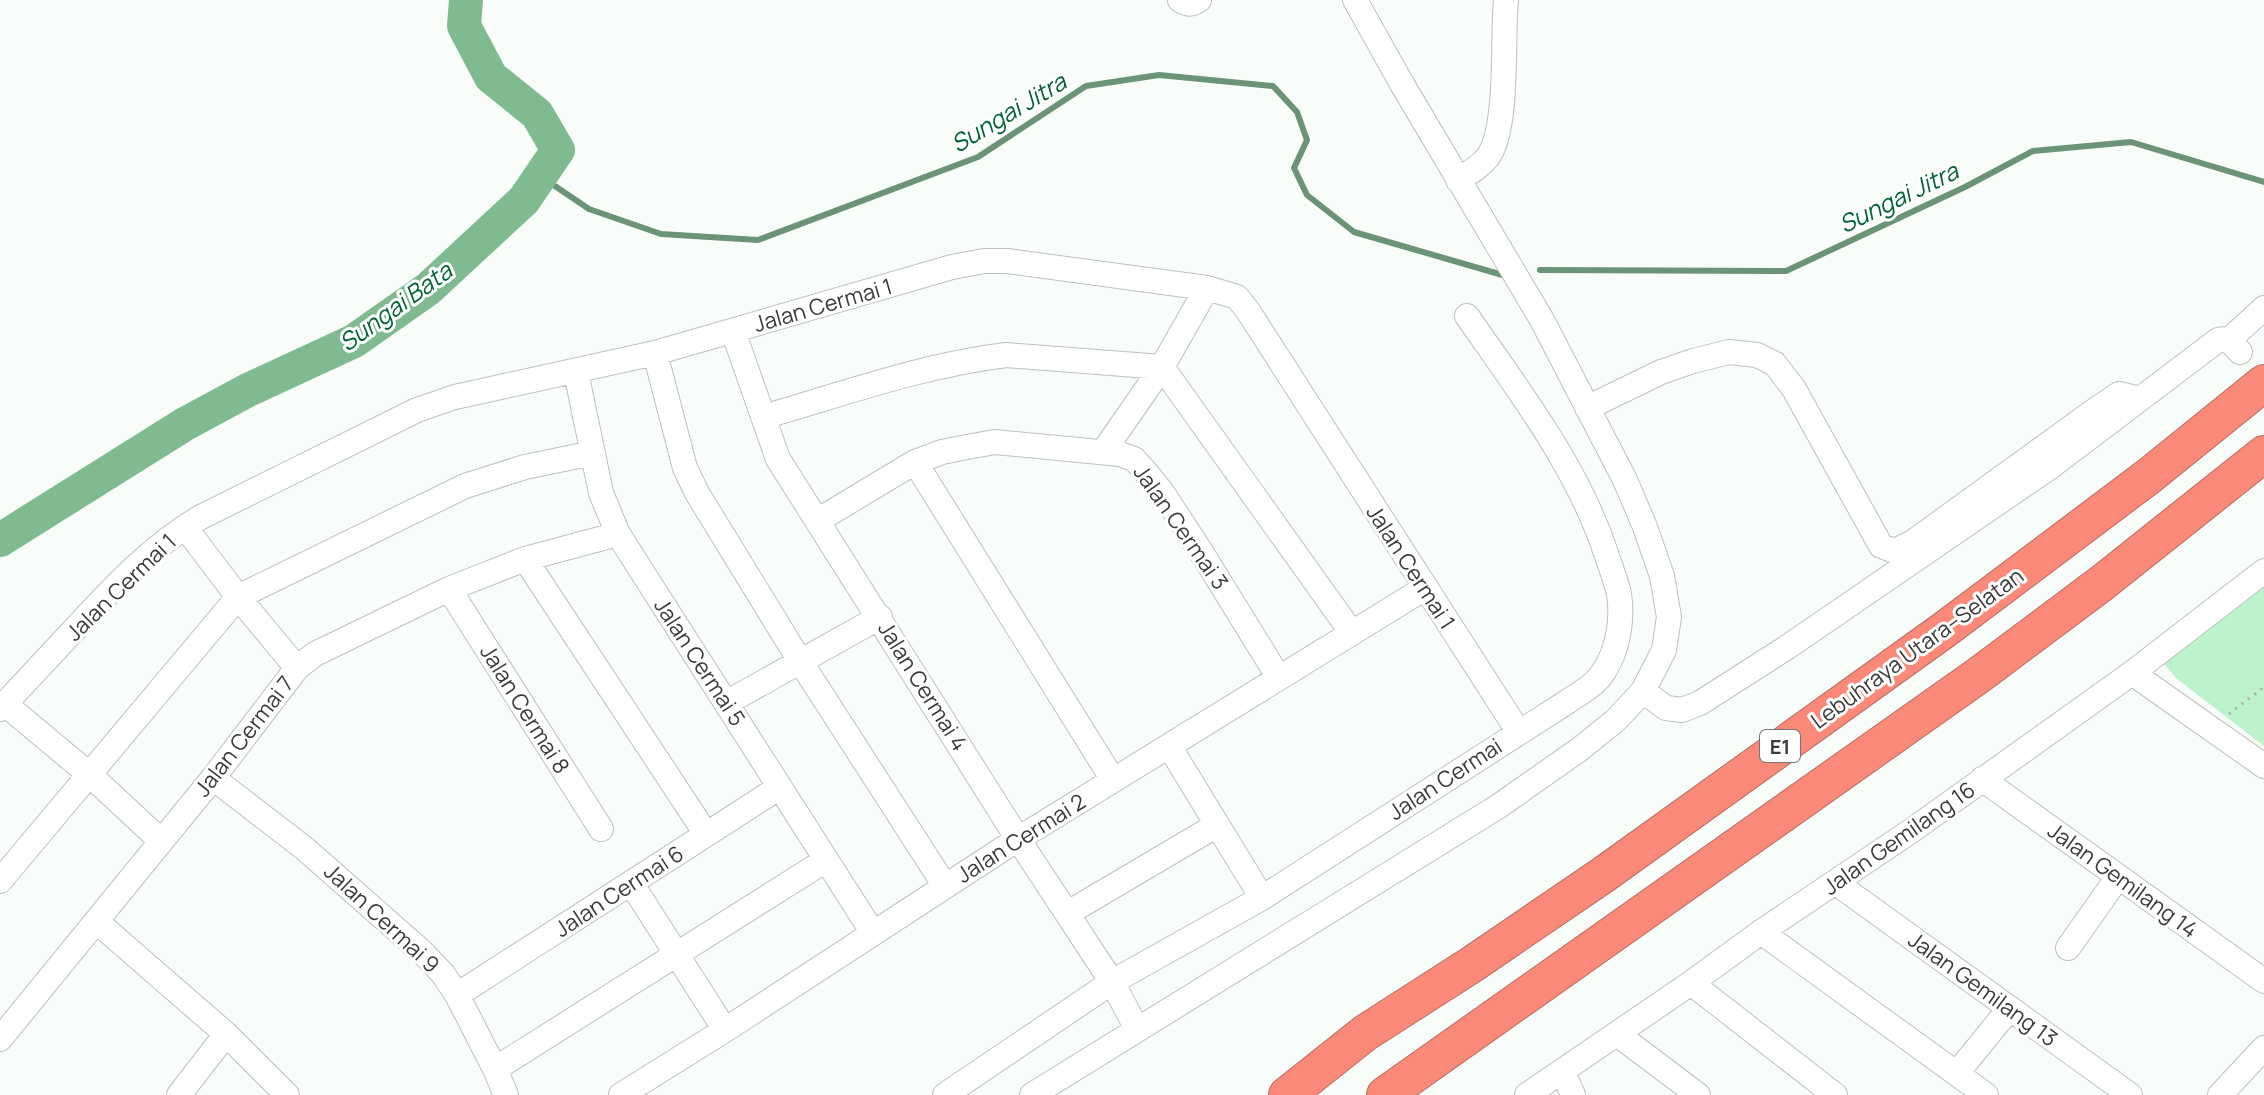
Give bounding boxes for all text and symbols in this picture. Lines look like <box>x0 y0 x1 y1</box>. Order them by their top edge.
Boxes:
water label: Sungai Jitra <box>944 64 1073 159</box>
water label: Sungai Jitra <box>1833 153 1965 240</box>
water label: Sungai Bata <box>332 253 460 358</box>
street label: Jalan Cermai 1 <box>750 271 896 339</box>
street label: Jalan Cermai 3 <box>1127 458 1235 596</box>
street label: Jalan Cermai 1 <box>1360 499 1462 635</box>
street label: Jalan Cermai 1 <box>59 527 183 647</box>
street label: Lebuhraya Utara–Selatan <box>1805 561 2029 735</box>
street label: Jalan Cermai 5 <box>647 592 753 732</box>
street label: Jalan Cermai 4 <box>871 616 975 756</box>
street label: Jalan Cermai 8 <box>473 639 577 779</box>
street label: Jalan Cermai 7 <box>187 670 301 802</box>
road number: E1 <box>1760 730 1800 762</box>
street label: Jalan Cermai <box>1382 731 1508 827</box>
street label: Jalan Gemilang 16 <box>1817 774 1981 902</box>
street label: Jalan Cermai 2 <box>951 786 1091 890</box>
street label: Jalan Gemilang 14 <box>2042 815 2204 945</box>
street label: Jalan Cermai 6 <box>549 838 689 944</box>
street label: Jalan Cermai 9 <box>318 857 446 979</box>
street label: Jalan Gemilang 13 <box>1902 925 2064 1053</box>

